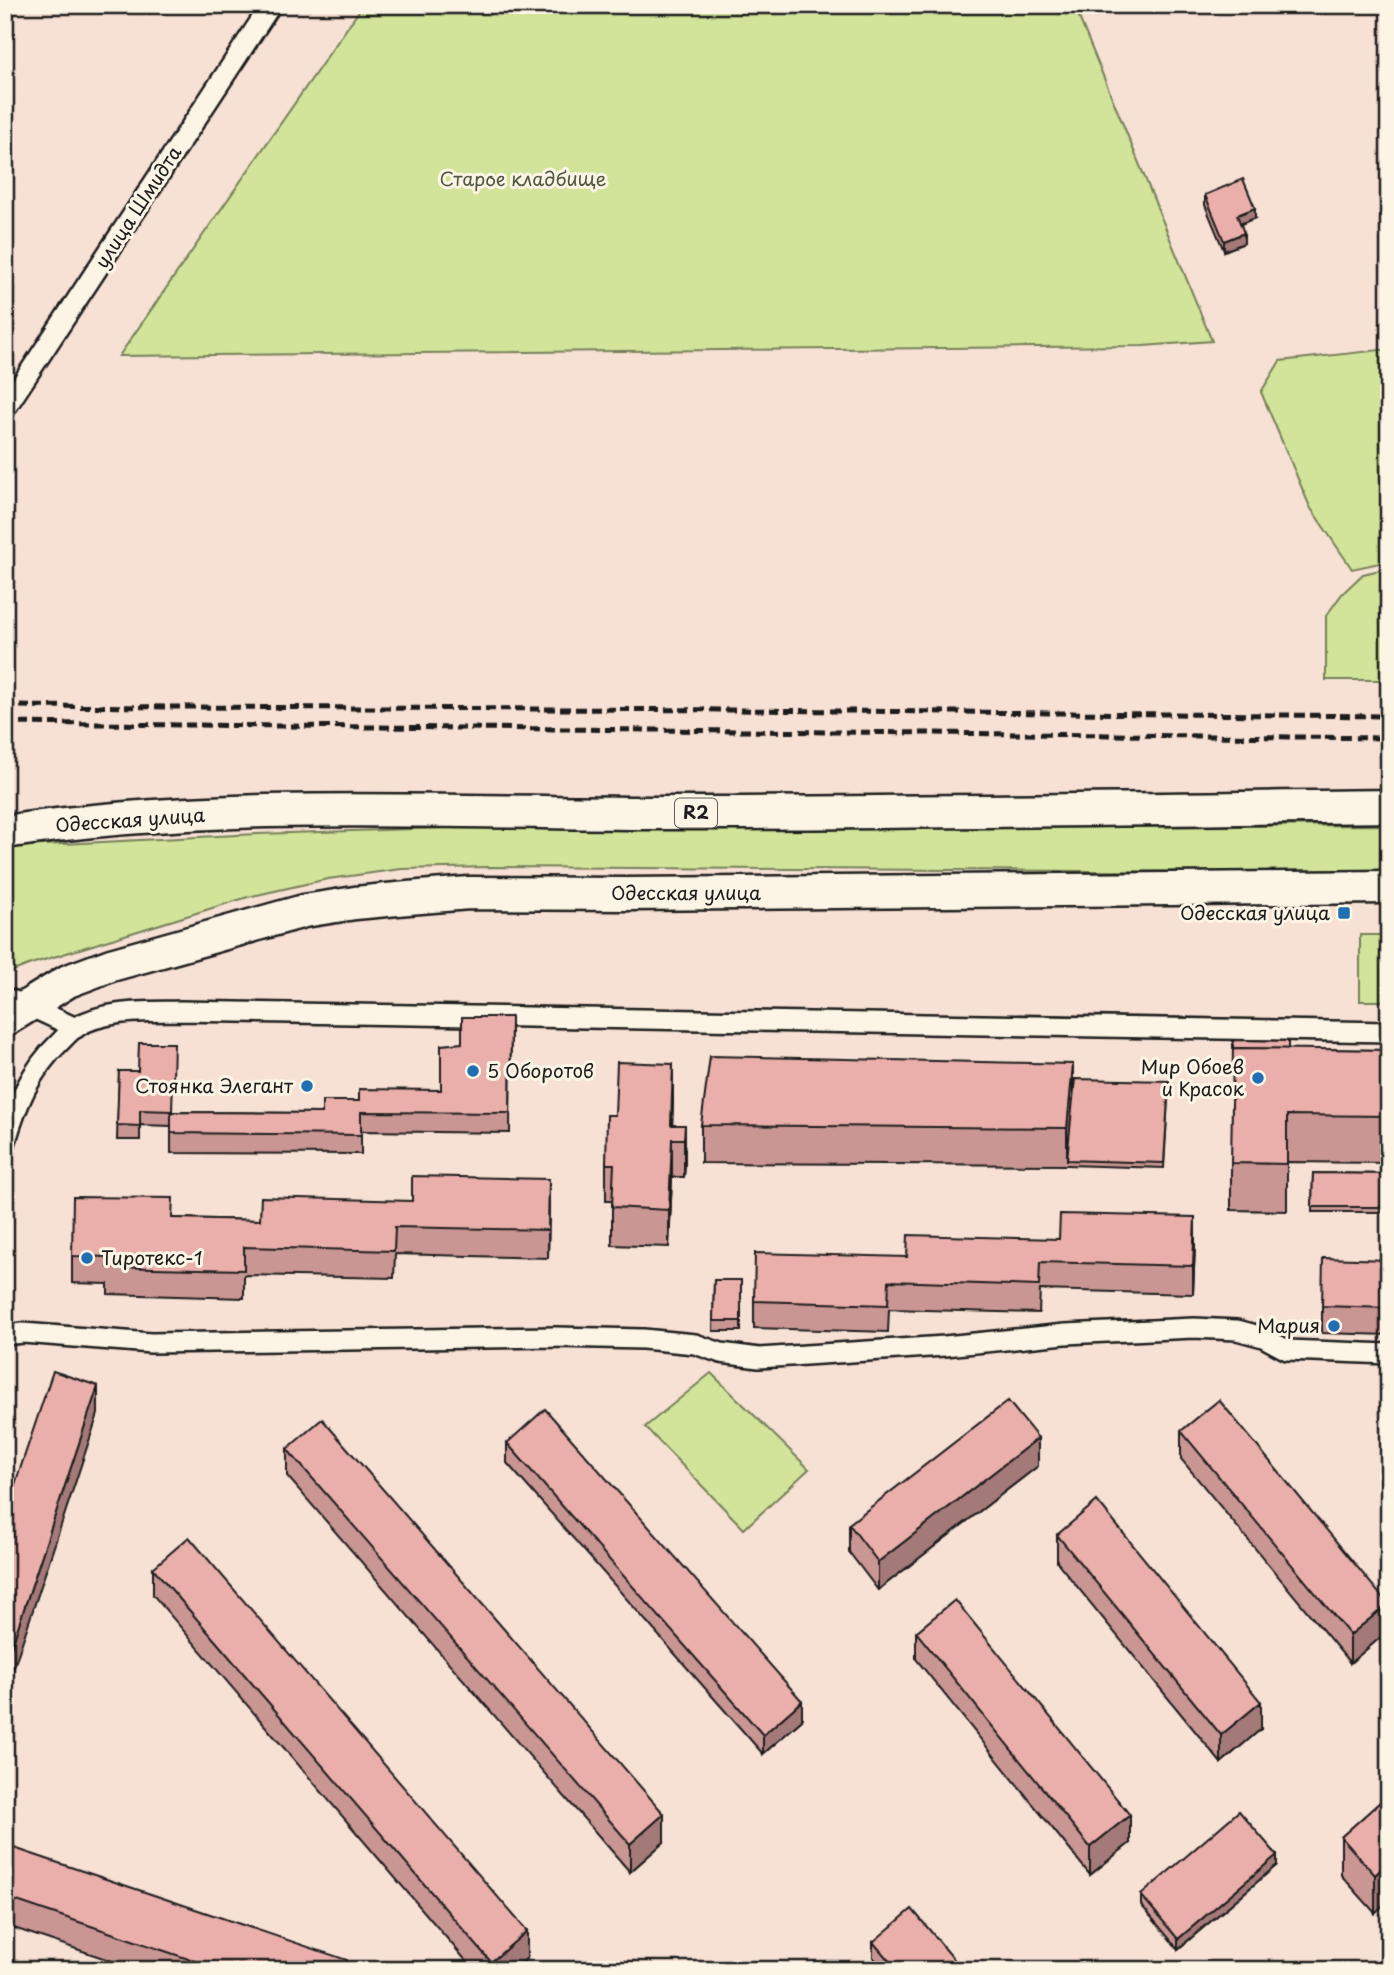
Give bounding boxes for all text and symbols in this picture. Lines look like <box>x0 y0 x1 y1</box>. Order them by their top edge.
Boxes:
street label: улица Шмидта <box>87 139 187 273</box>
park label: Старое кладбище <box>439 164 607 192</box>
road number: R2 <box>675 798 717 828</box>
street label: Одесская улица <box>54 800 206 838</box>
street label: Одесская улица <box>611 878 761 906</box>
place label: Одесская улица <box>1180 898 1330 926</box>
marker: Одесская улица <box>1336 905 1352 921</box>
place label: Мир Обоев и Красок <box>1141 1052 1245 1102</box>
place label: 5 Оборотов <box>487 1056 594 1084</box>
marker: 5 Оборотов <box>465 1063 481 1079</box>
marker: Мир Обоев и Красок <box>1250 1070 1266 1086</box>
place label: Стоянка Элегант <box>135 1071 294 1099</box>
marker: Стоянка Элегант <box>299 1078 315 1094</box>
place label: Тиротекс-1 <box>101 1243 202 1271</box>
marker: Тиротекс-1 <box>79 1250 95 1266</box>
place label: Мария <box>1257 1311 1320 1339</box>
marker: Мария <box>1326 1318 1342 1334</box>

